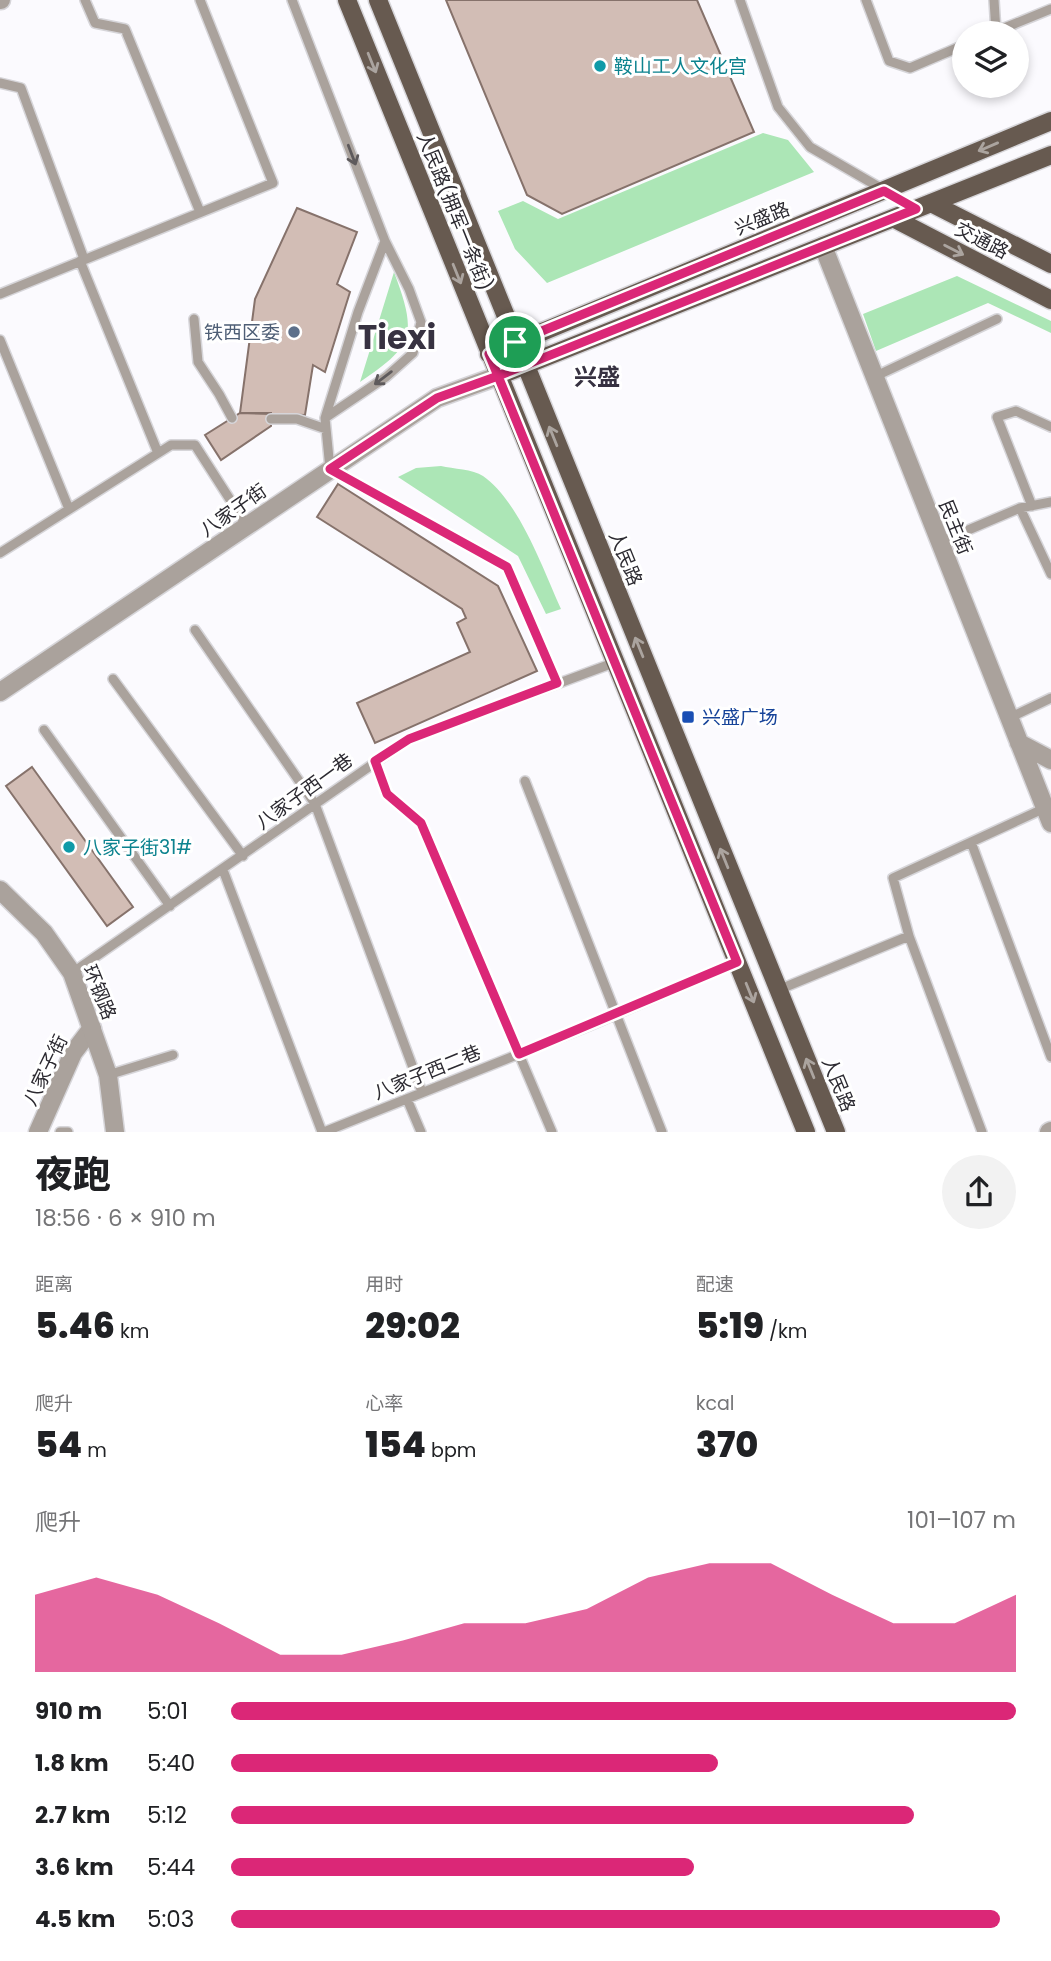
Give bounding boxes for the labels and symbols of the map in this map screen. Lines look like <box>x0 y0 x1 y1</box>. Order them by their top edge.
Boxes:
one-way arrow <box>367 52 380 74</box>
place label: 鞍山工人文化宫 <box>614 53 747 80</box>
marker: 鞍山工人文化宫 <box>592 58 608 74</box>
street label: 人民路(拥军一条街) <box>410 128 499 295</box>
one-way arrow <box>978 142 999 155</box>
one-way arrow <box>346 144 359 166</box>
street label: 兴盛路 <box>731 195 794 242</box>
street label: 交通路 <box>950 215 1013 265</box>
one-way arrow <box>943 243 964 257</box>
one-way arrow <box>452 263 465 285</box>
pin <box>485 312 545 372</box>
district label: Tiexi <box>358 314 436 361</box>
place label: 铁西区委 <box>204 319 280 346</box>
marker: 铁西区委 <box>286 324 302 340</box>
district label: 兴盛 <box>574 361 620 393</box>
one-way arrow <box>374 371 393 386</box>
one-way arrow <box>546 426 559 447</box>
street label: 八家子街 <box>194 478 272 543</box>
street label: 民主街 <box>932 496 979 559</box>
street label: 人民路 <box>602 527 649 590</box>
one-way arrow <box>631 636 644 658</box>
place label: 兴盛广场 <box>702 704 778 731</box>
marker: 兴盛广场 <box>680 709 696 725</box>
street label: 八家子西一巷 <box>250 747 358 836</box>
place label: 八家子街31# <box>83 834 192 861</box>
marker: 八家子街31# <box>61 839 77 855</box>
one-way arrow <box>717 847 730 869</box>
street label: 环钢路 <box>76 961 123 1024</box>
one-way arrow <box>744 982 757 1004</box>
street label: 八家子街 <box>17 1030 74 1110</box>
street label: 八家子西二巷 <box>369 1039 485 1106</box>
street label: 人民路 <box>815 1053 862 1116</box>
one-way arrow <box>803 1058 816 1080</box>

